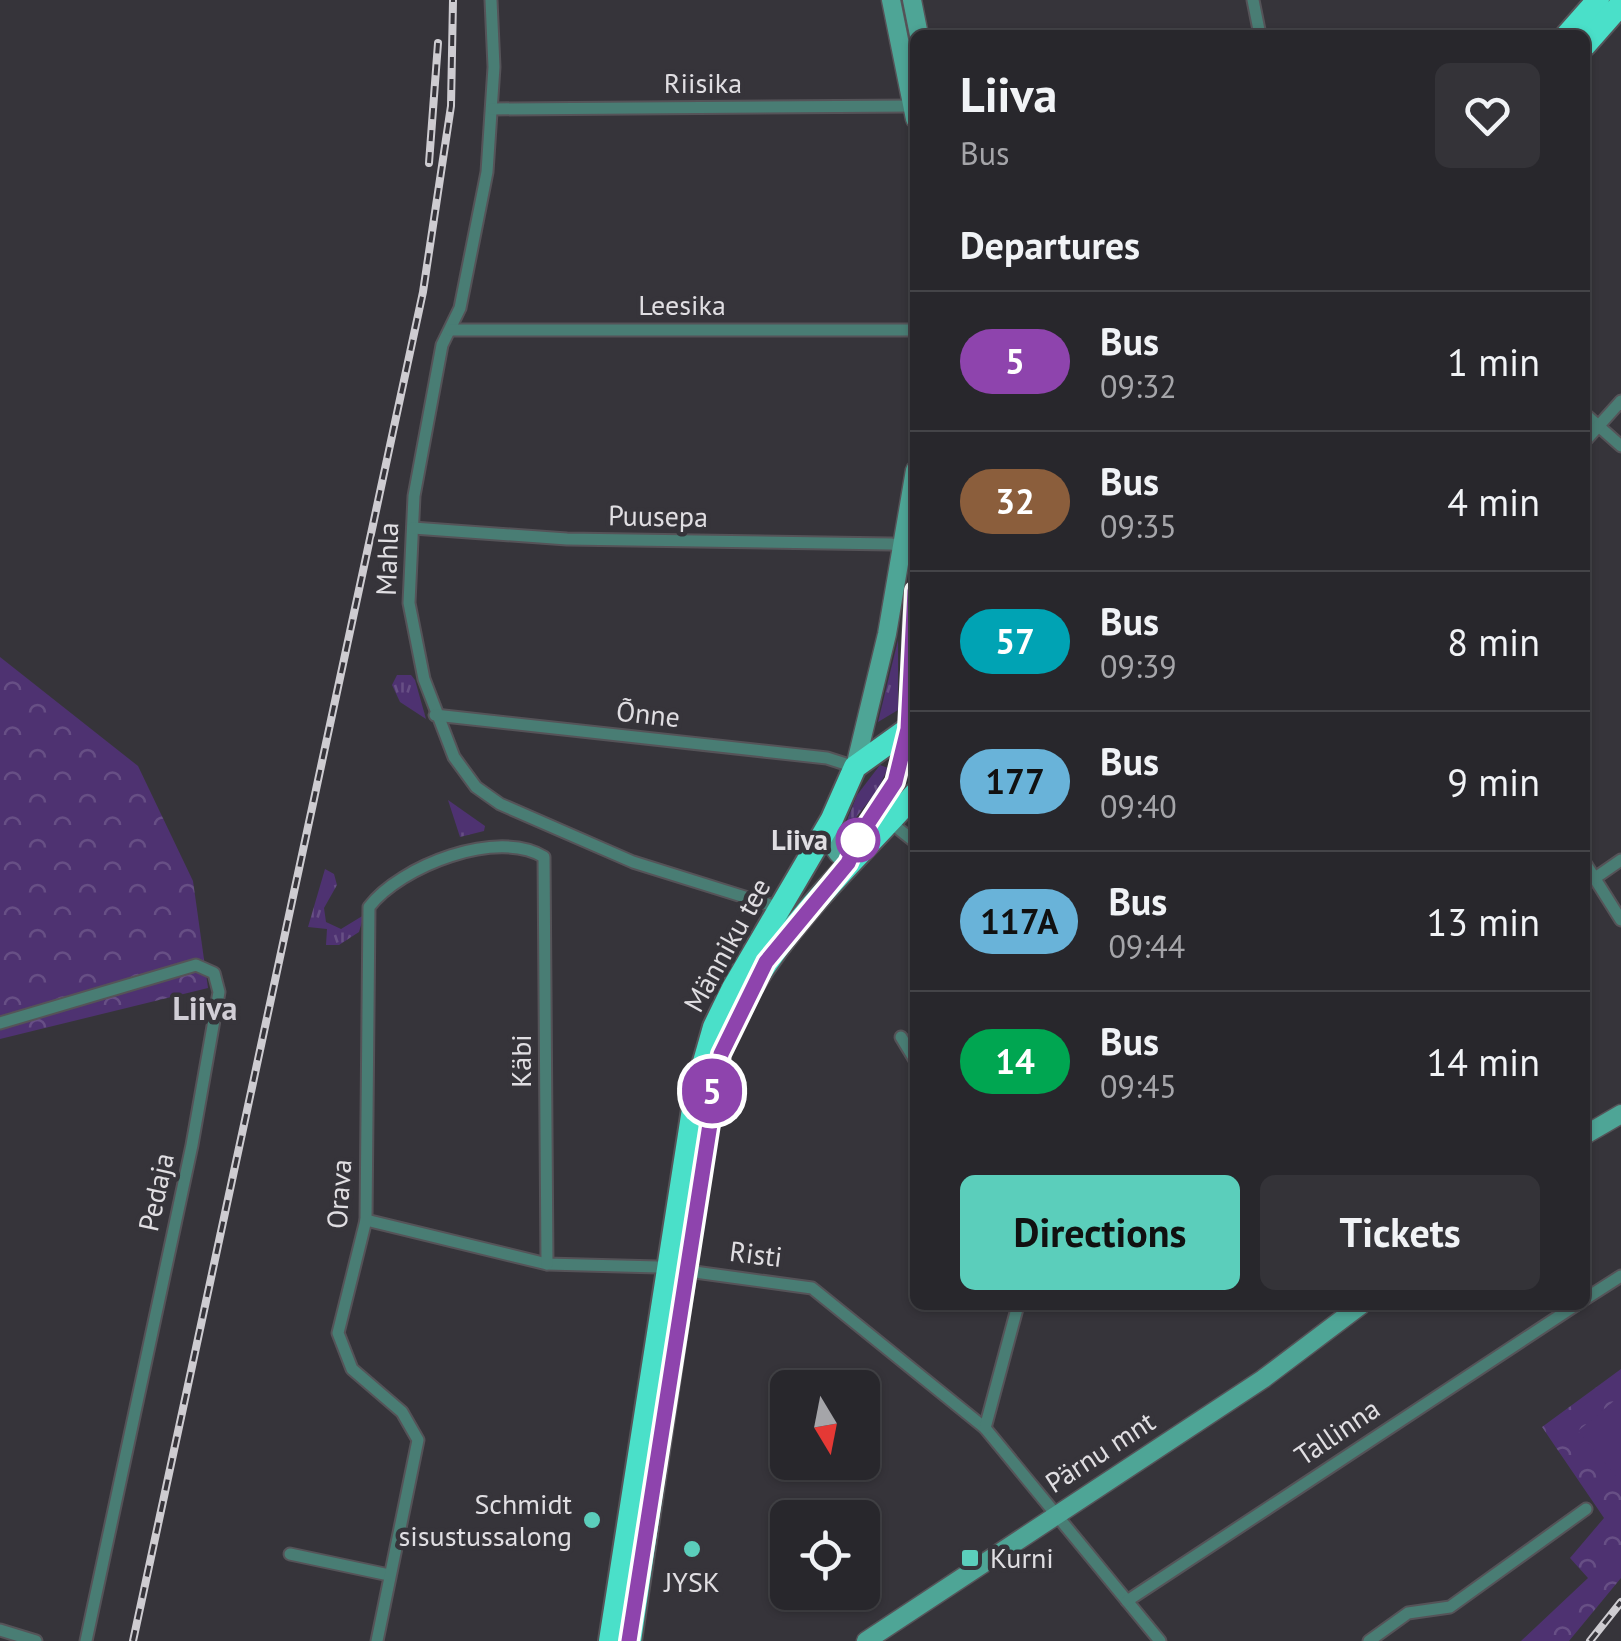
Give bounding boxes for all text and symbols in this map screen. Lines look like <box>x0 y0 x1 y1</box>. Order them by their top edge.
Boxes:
text: Liiva <box>960 63 1057 125</box>
button: heart <box>1435 63 1540 168</box>
street label: Riisika <box>664 64 742 101</box>
text: Bus <box>960 132 1009 174</box>
text: Departures <box>960 220 1140 269</box>
street label: Leesika <box>638 286 726 323</box>
text: Bus <box>1100 316 1159 365</box>
text: 1 min <box>1447 337 1540 386</box>
text: 5 <box>1005 338 1025 384</box>
text: 09:32 <box>1100 365 1177 407</box>
text: Bus <box>1100 456 1159 505</box>
text: 4 min <box>1447 477 1540 526</box>
text: 32 <box>995 478 1035 524</box>
street label: Puusepa <box>608 496 708 535</box>
text: 09:35 <box>1100 505 1177 547</box>
street label: Mahla <box>367 522 406 596</box>
text: Bus <box>1100 596 1159 645</box>
text: 8 min <box>1447 617 1540 666</box>
text: 57 <box>995 618 1035 664</box>
text: 09:39 <box>1100 645 1177 687</box>
street label: Õnne <box>614 692 682 735</box>
text: Bus <box>1100 736 1159 785</box>
text: 9 min <box>1447 757 1540 806</box>
text: 177 <box>985 758 1045 804</box>
text: 09:40 <box>1100 785 1177 827</box>
marker: Liiva <box>837 819 879 861</box>
place label: Liiva <box>771 821 828 858</box>
street label: Männiku tee <box>675 871 778 1018</box>
text: Bus <box>1108 876 1167 925</box>
text: 13 min <box>1427 897 1540 946</box>
text: 117A <box>980 898 1058 944</box>
text: 09:44 <box>1108 925 1185 967</box>
district label: Liiva <box>173 987 237 1029</box>
text: Bus <box>1100 1016 1159 1065</box>
street label: Käbi <box>502 1034 539 1088</box>
text: 14 min <box>1427 1037 1540 1086</box>
text: 14 <box>995 1038 1035 1084</box>
line badge: 5 <box>680 1058 744 1124</box>
text: 09:45 <box>1100 1065 1177 1107</box>
text: 5 <box>702 1068 722 1114</box>
street label: Pedaja <box>129 1149 182 1234</box>
street label: Orava <box>318 1158 359 1230</box>
button: Directions <box>960 1175 1240 1290</box>
button: Tickets <box>1260 1175 1540 1290</box>
street label: Risti <box>728 1232 785 1275</box>
north arrow <box>770 1370 880 1480</box>
map controls <box>770 1370 880 1610</box>
street label: Tallinna <box>1287 1390 1386 1473</box>
street label: Pärnu mnt <box>1038 1402 1162 1501</box>
place label: Schmidt sisustussalong <box>398 1485 573 1554</box>
button: locate <box>770 1500 880 1610</box>
marker: Schmidt sisustussalong <box>581 1509 603 1531</box>
marker: JYSK <box>681 1538 703 1560</box>
place label: Kurni <box>990 1539 1054 1576</box>
marker: Kurni <box>959 1547 981 1569</box>
place label: JYSK <box>663 1563 720 1600</box>

